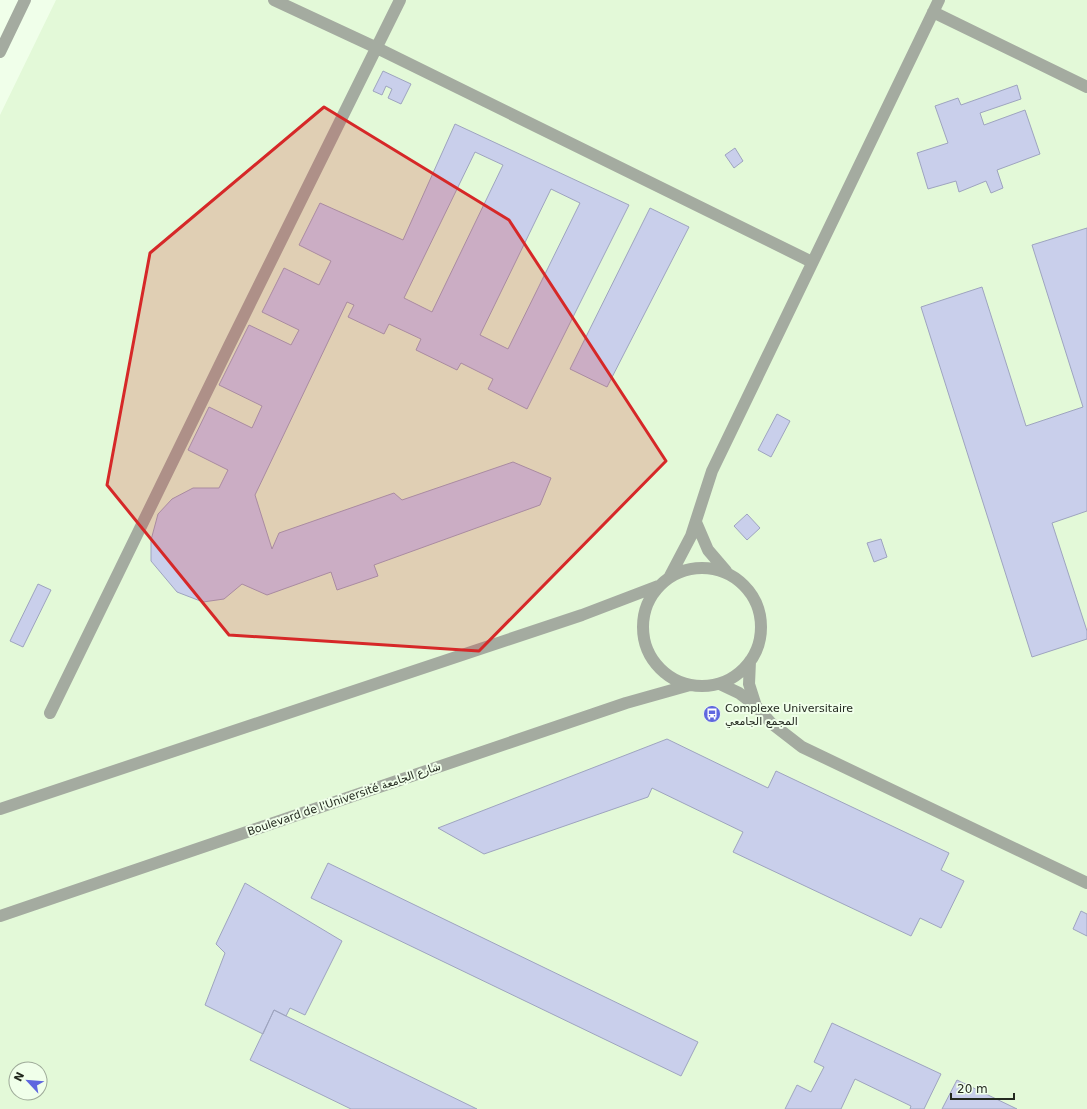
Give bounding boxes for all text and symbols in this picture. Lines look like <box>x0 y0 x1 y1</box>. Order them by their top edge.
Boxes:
place label: Complexe Universitaire المجمع الجامعي <box>725 702 853 728</box>
bus stop icon: Complexe Universitaire المجمع الجامعي <box>702 704 722 724</box>
street label: Boulevard de l'Université شارع الجامعة <box>246 760 442 838</box>
north arrow <box>8 1061 48 1101</box>
text: N <box>12 1070 27 1084</box>
scale bar <box>951 1075 1014 1101</box>
text: 20 m <box>957 1082 988 1096</box>

